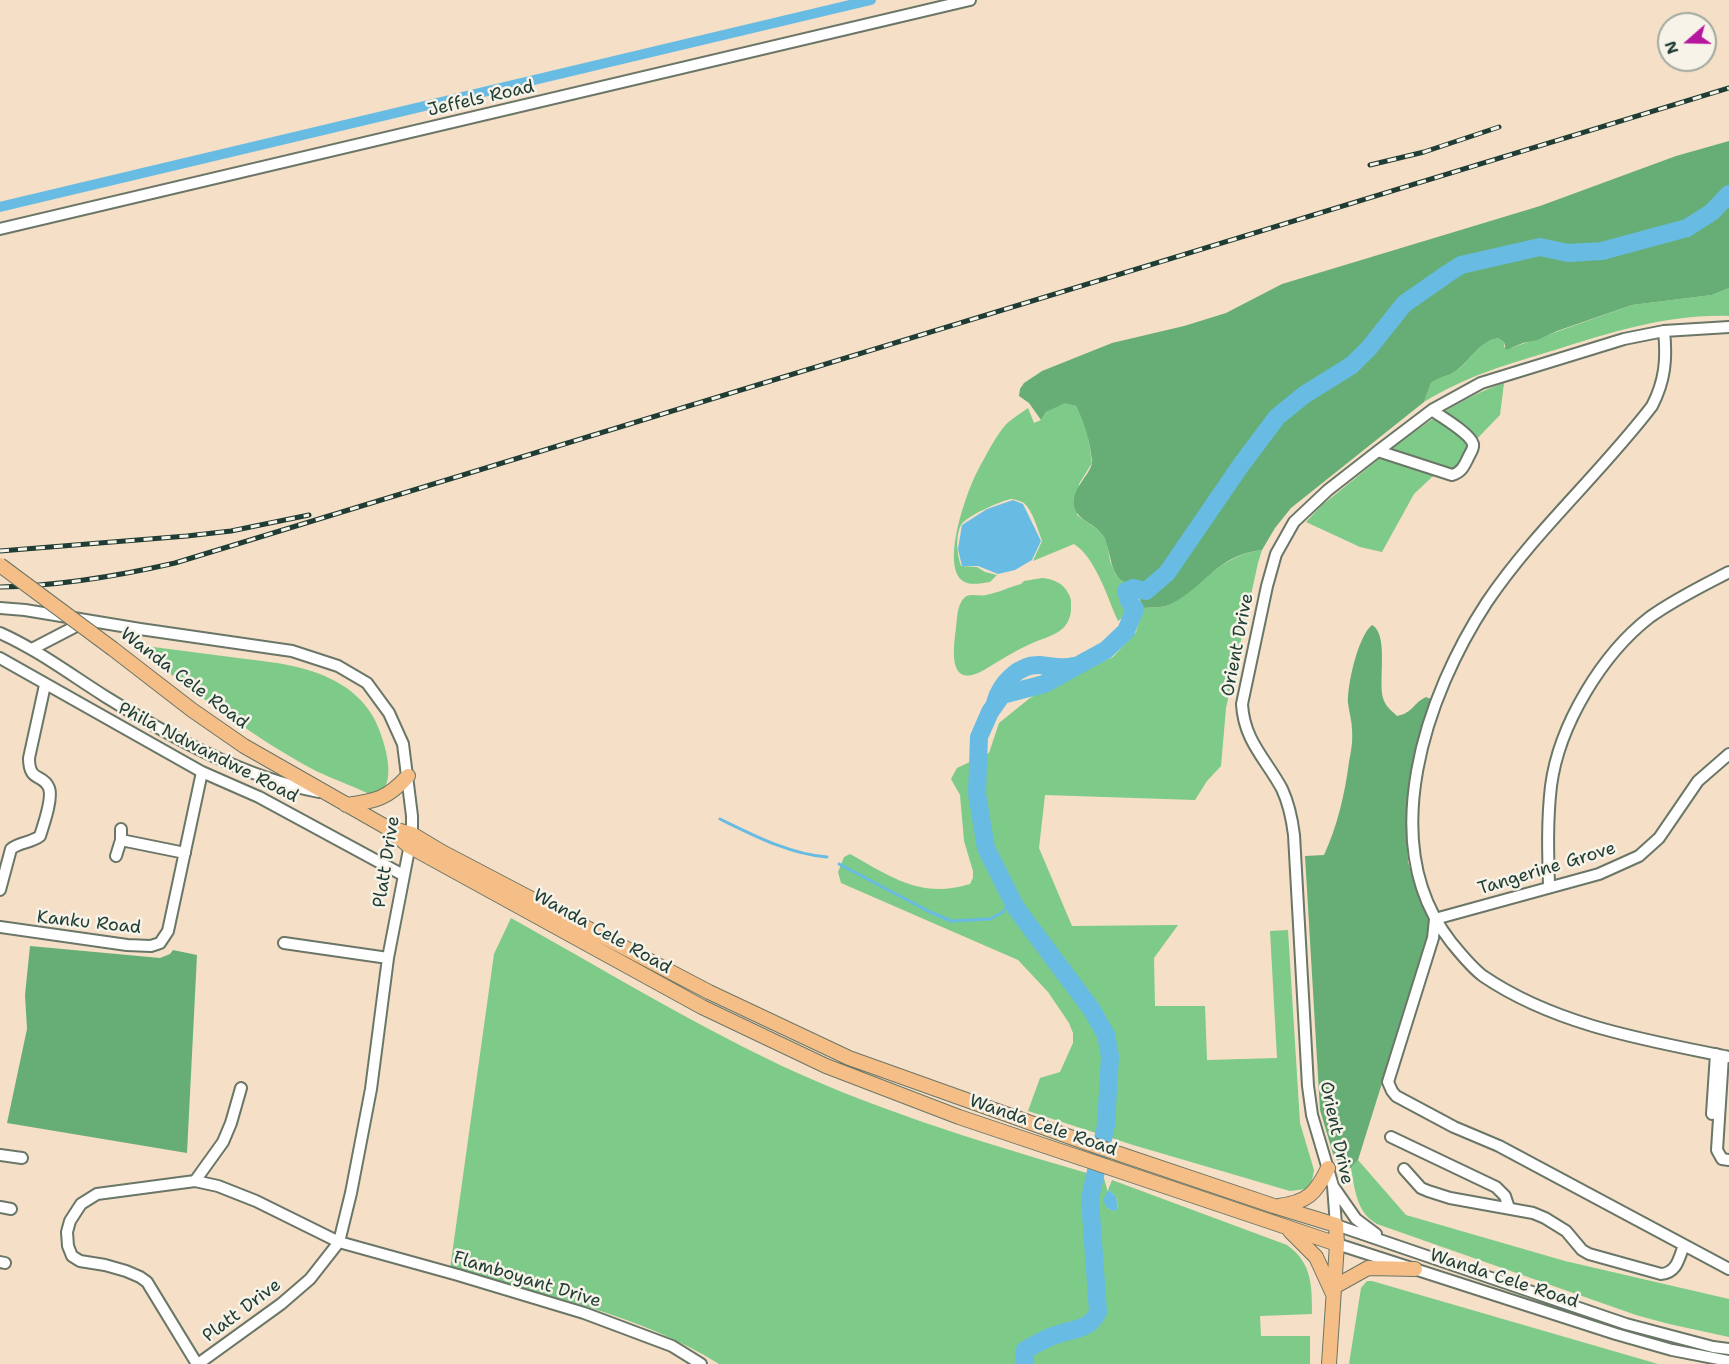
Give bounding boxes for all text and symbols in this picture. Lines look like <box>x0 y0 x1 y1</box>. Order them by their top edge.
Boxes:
north arrow <box>1657 12 1717 72</box>
text: N <box>1659 38 1684 57</box>
street label: Jeffels Road <box>425 76 537 122</box>
street label: Orient Drive <box>1217 592 1259 698</box>
street label: Wanda Cele Road <box>116 624 252 734</box>
street label: Phila Ndwandwe Road <box>114 698 302 808</box>
street label: Platt Drive <box>369 815 405 909</box>
street label: Tangerine Grove <box>1475 838 1619 900</box>
street label: Wanda Cele Road <box>529 885 675 979</box>
street label: Kanku Road <box>36 907 142 939</box>
street label: Orient Drive <box>1315 1080 1357 1186</box>
street label: Wanda Cele Road <box>966 1091 1120 1161</box>
street label: Wanda Cele Road <box>1427 1245 1581 1313</box>
street label: Flamboyant Drive <box>450 1247 604 1313</box>
street label: Platt Drive <box>199 1275 285 1347</box>

